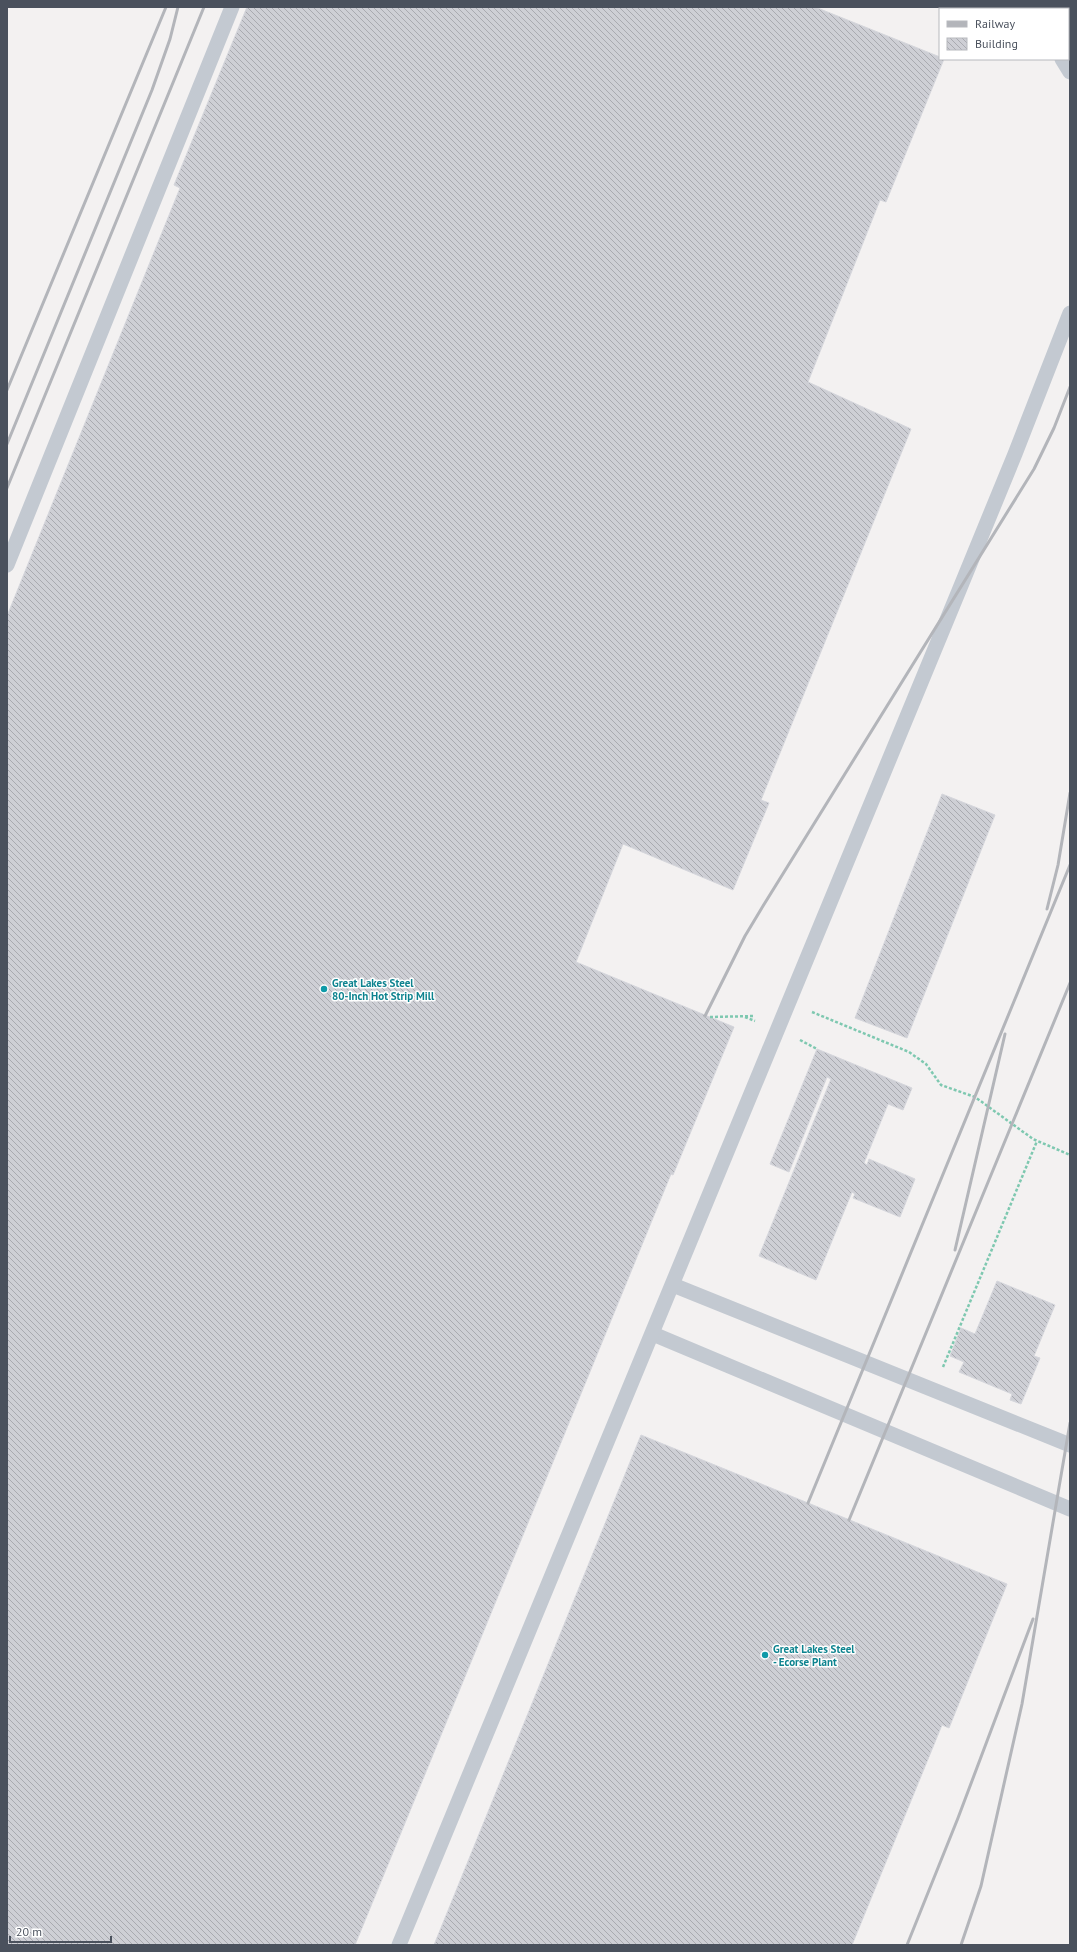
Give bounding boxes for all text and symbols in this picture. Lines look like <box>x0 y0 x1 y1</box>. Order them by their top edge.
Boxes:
legend <box>939 8 1069 60</box>
text: Railway <box>975 16 1015 31</box>
text: Building <box>975 36 1018 51</box>
place label: Great Lakes Steel 80-Inch Hot Strip Mill <box>332 976 435 1003</box>
marker: Great Lakes Steel 80-Inch Hot Strip Mill <box>319 984 329 994</box>
place label: Great Lakes Steel - Ecorse Plant <box>773 1642 855 1669</box>
marker: Great Lakes Steel - Ecorse Plant <box>760 1650 770 1660</box>
scale bar <box>10 1918 111 1944</box>
text: 20 m <box>16 1924 42 1939</box>

